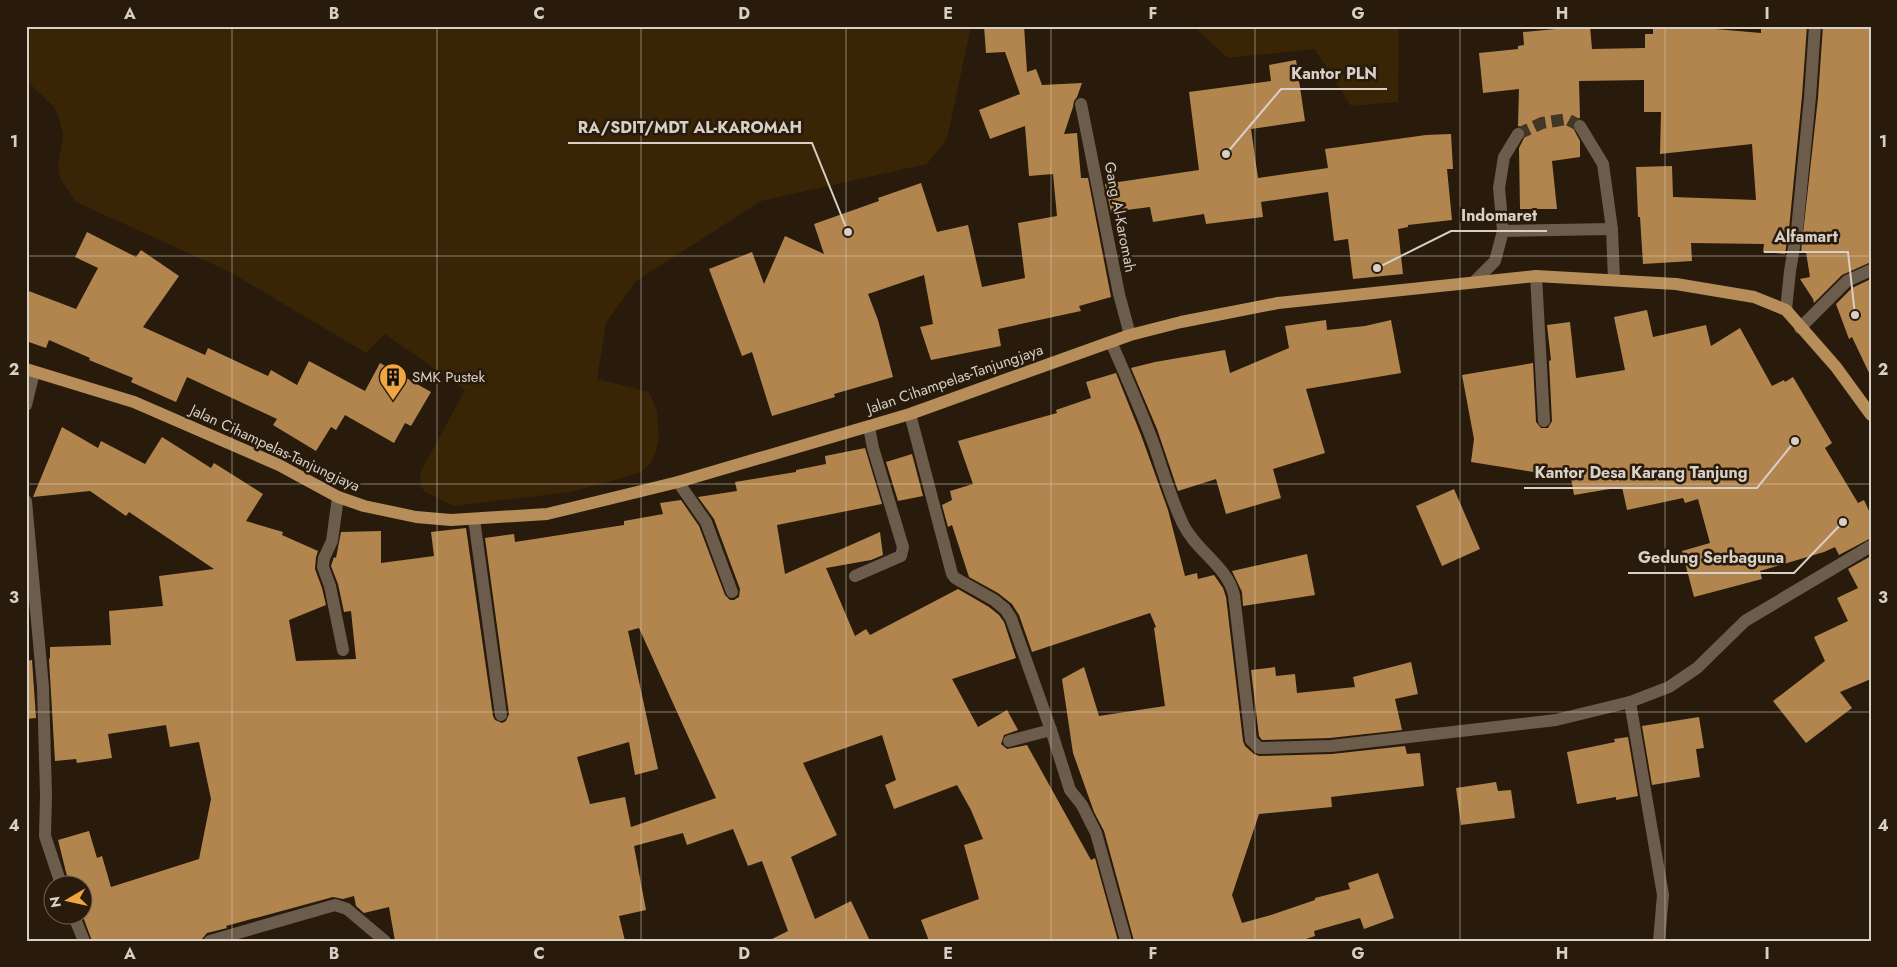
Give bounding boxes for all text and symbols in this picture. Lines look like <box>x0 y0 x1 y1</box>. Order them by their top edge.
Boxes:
text: A <box>123 2 136 25</box>
text: B <box>329 2 339 25</box>
text: C <box>533 2 545 25</box>
text: D <box>738 2 750 25</box>
text: E <box>943 2 953 25</box>
text: F <box>1149 2 1157 25</box>
text: G <box>1351 2 1365 25</box>
text: H <box>1556 2 1568 25</box>
text: I <box>1764 2 1770 25</box>
callout: Kantor PLN <box>1281 58 1387 89</box>
text: Kantor PLN <box>1291 62 1377 85</box>
callout: RA/SDIT/MDT AL-KAROMAH <box>568 112 812 143</box>
text: RA/SDIT/MDT AL-KAROMAH <box>578 116 802 139</box>
text: 1 <box>10 130 18 153</box>
text: 1 <box>1879 130 1887 153</box>
street label: Gang Al-Karomah <box>1099 160 1141 274</box>
callout: Indomaret <box>1451 200 1547 231</box>
text: Indomaret <box>1461 204 1538 227</box>
callout: Alfamart <box>1764 221 1848 252</box>
text: Alfamart <box>1773 225 1839 248</box>
street label: Jalan Cihampelas-Tanjungjaya <box>862 338 1046 420</box>
text: 2 <box>9 358 19 381</box>
text: 2 <box>1878 358 1888 381</box>
building icon: SMK Pustek <box>378 362 408 401</box>
place label: SMK Pustek <box>412 366 486 388</box>
street label: Jalan Cihampelas-Tanjungjaya <box>185 398 364 497</box>
callout: Kantor Desa Karang Tanjung <box>1524 457 1757 488</box>
text: Kantor Desa Karang Tanjung <box>1534 461 1748 484</box>
callout: Gedung Serbaguna <box>1628 542 1794 573</box>
text: Gedung Serbaguna <box>1638 546 1784 569</box>
text: 3 <box>9 586 19 609</box>
text: 3 <box>1878 586 1888 609</box>
text: 4 <box>8 814 20 837</box>
text: 4 <box>1877 814 1889 837</box>
north arrow <box>42 874 92 924</box>
text: N <box>44 895 66 909</box>
text: A <box>123 942 136 965</box>
text: B <box>329 942 339 965</box>
text: C <box>533 942 545 965</box>
text: D <box>738 942 750 965</box>
text: E <box>943 942 953 965</box>
text: F <box>1149 942 1157 965</box>
text: G <box>1351 942 1365 965</box>
text: H <box>1556 942 1568 965</box>
text: I <box>1764 942 1770 965</box>

